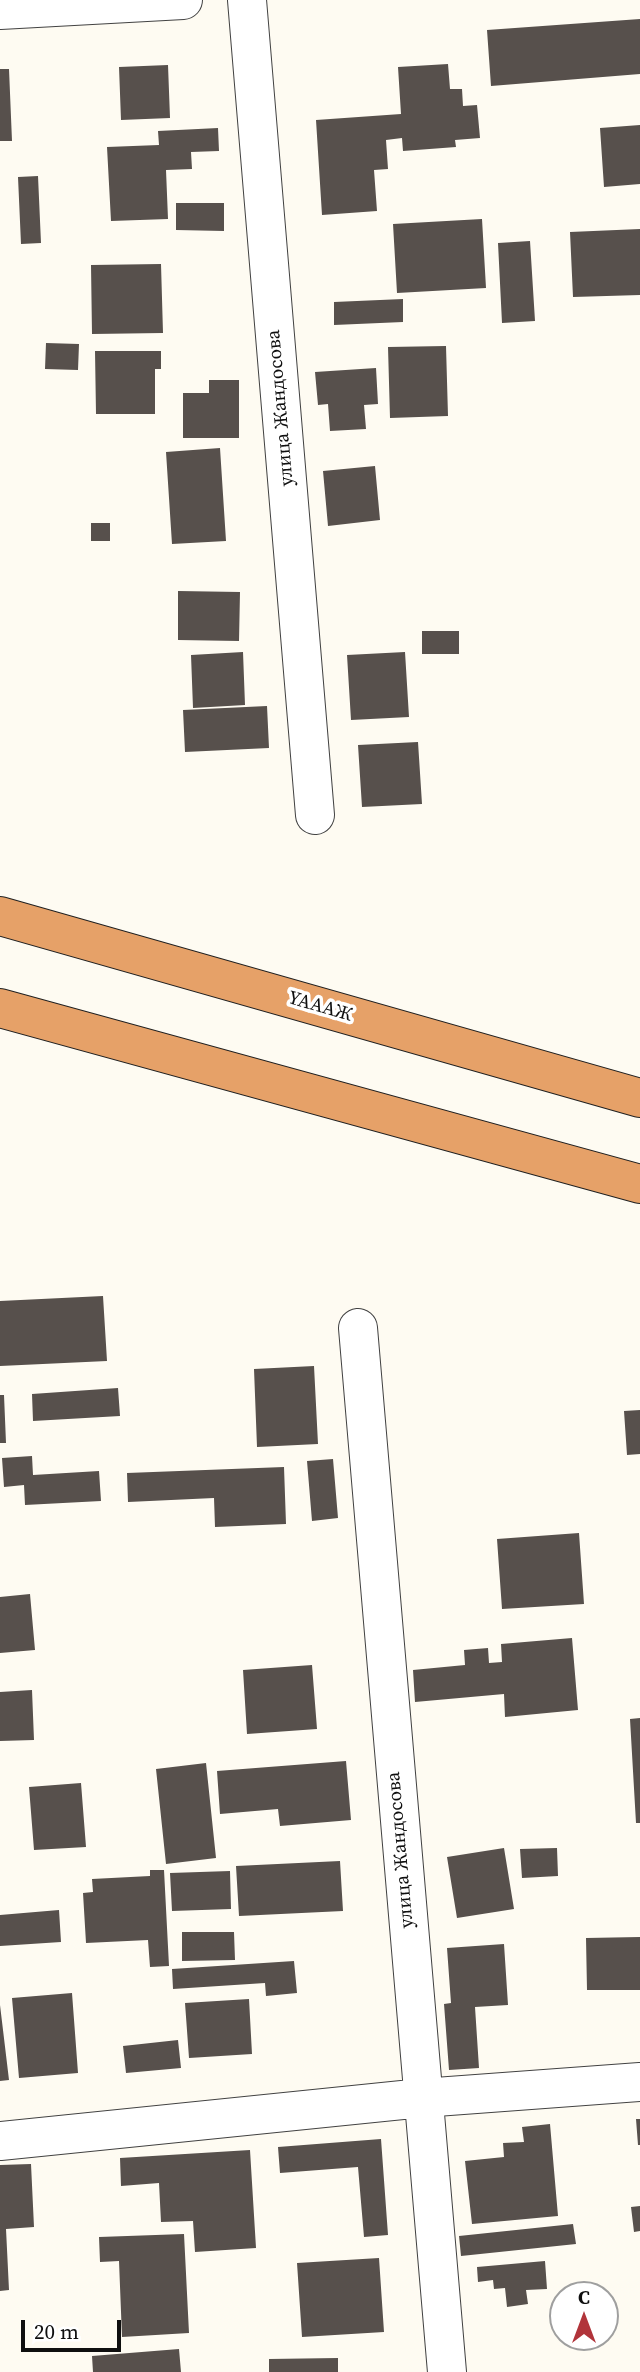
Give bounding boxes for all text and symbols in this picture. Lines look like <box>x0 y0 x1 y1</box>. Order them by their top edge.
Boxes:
street label: улица Жандосова <box>263 329 299 487</box>
street label: ҮАААЖ <box>285 987 355 1027</box>
street label: улица Жандосова <box>383 1771 419 1929</box>
north arrow <box>549 2281 619 2351</box>
text: С <box>578 2284 590 2310</box>
scale bar <box>24 2306 124 2350</box>
text: 20 m <box>34 2317 79 2346</box>

